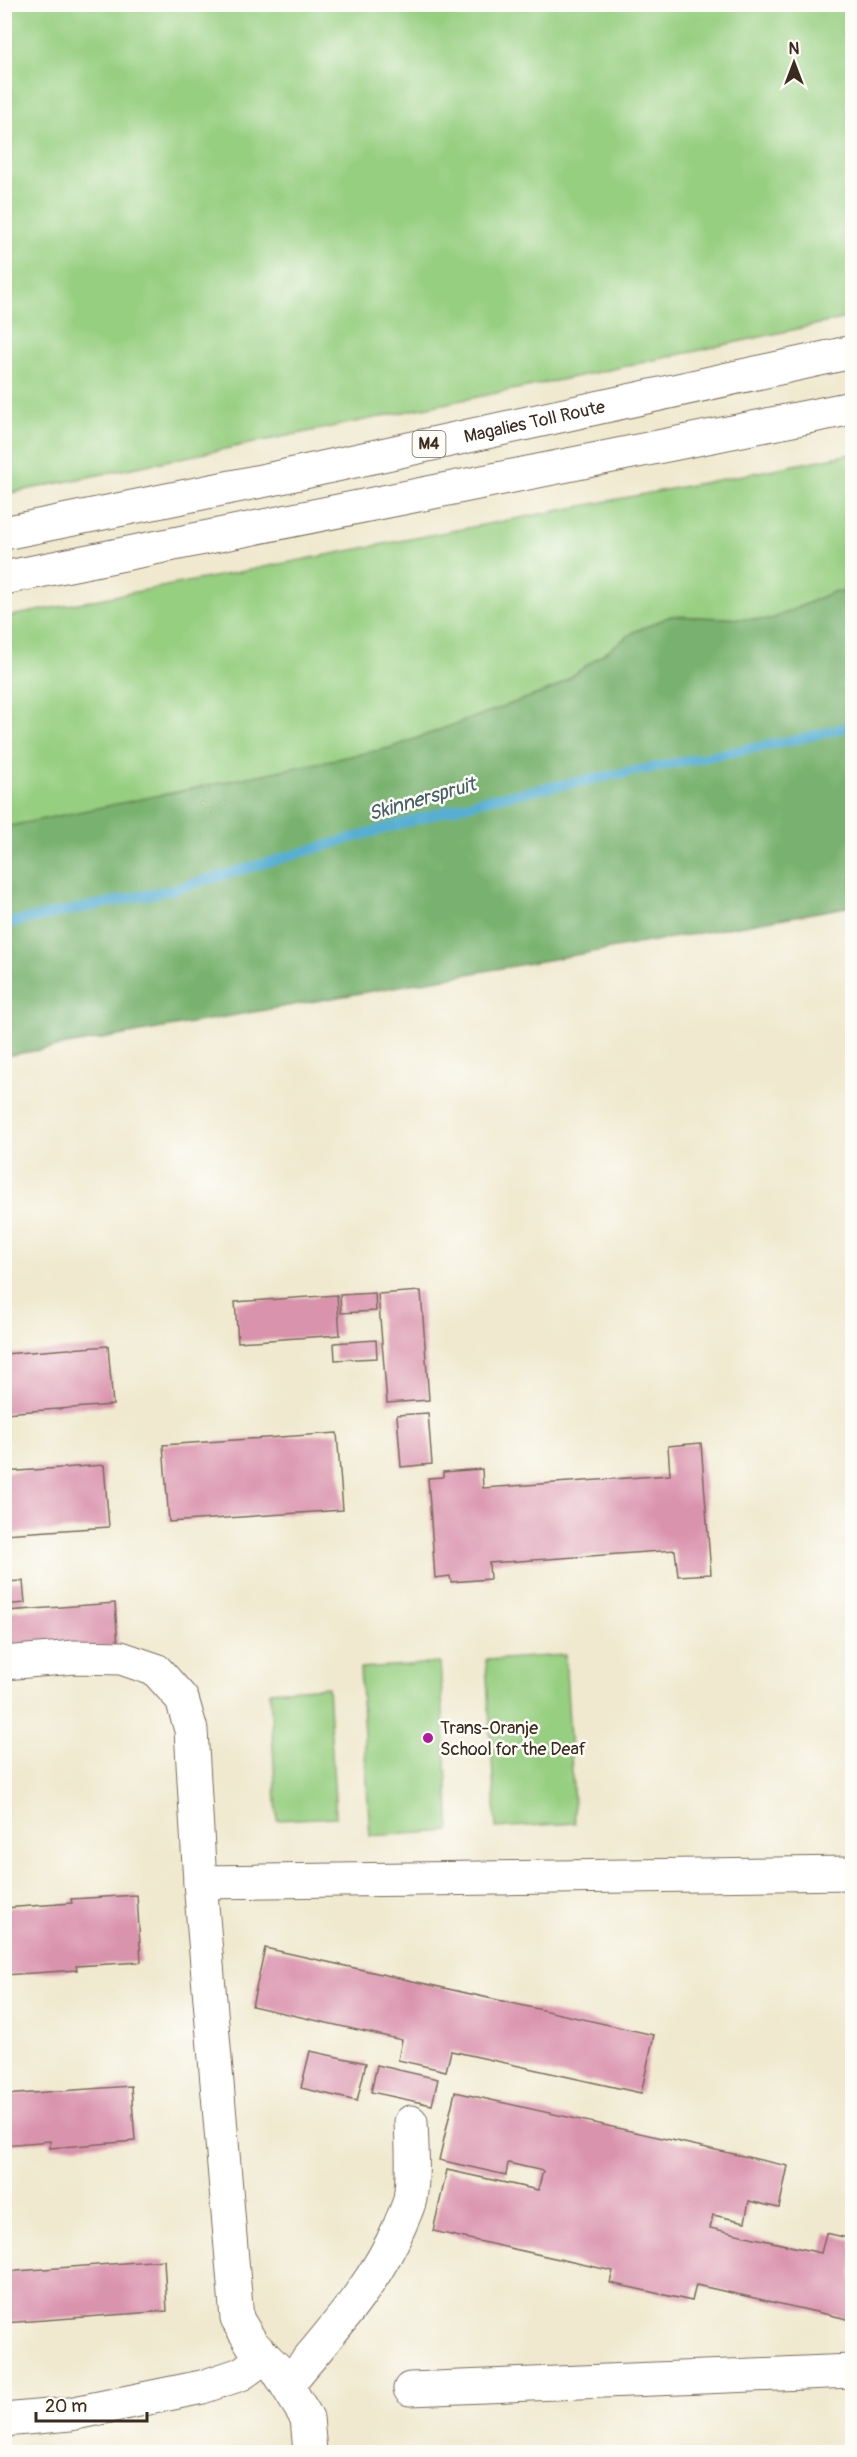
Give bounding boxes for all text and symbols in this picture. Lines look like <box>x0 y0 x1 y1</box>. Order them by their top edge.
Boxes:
north arrow <box>764 33 824 93</box>
text: N <box>789 39 800 59</box>
street label: Magalies Toll Route <box>462 395 607 448</box>
road number: M4 <box>412 431 446 457</box>
water label: Skinnerspruit <box>366 771 480 826</box>
place label: Trans-Oranje School for the Deaf <box>440 1717 587 1761</box>
marker: Trans-Oranje School for the Deaf <box>421 1731 435 1745</box>
scale bar <box>36 2385 147 2423</box>
text: 20 m <box>45 2395 87 2418</box>

